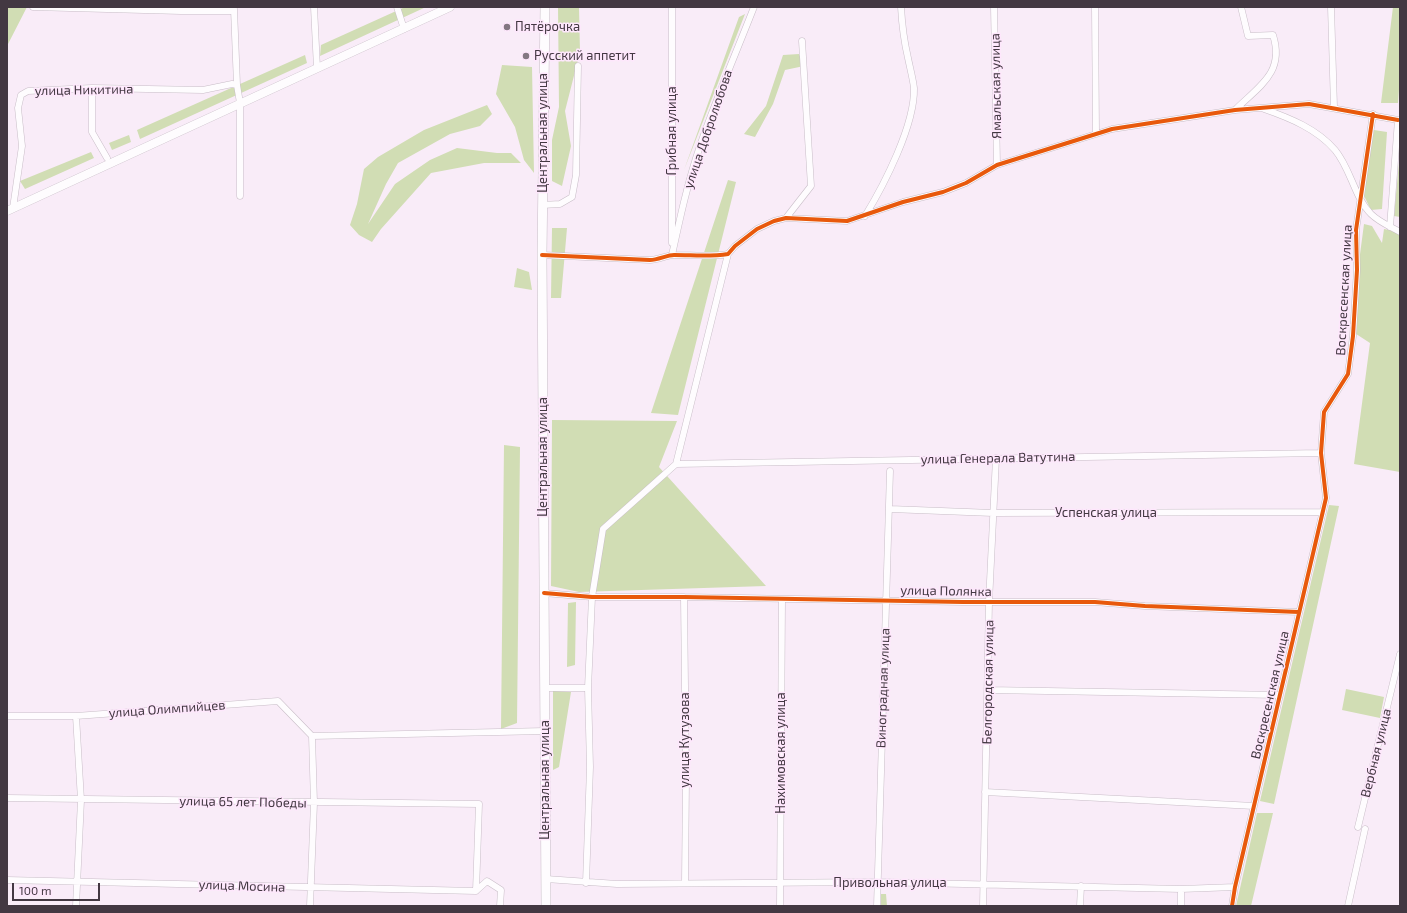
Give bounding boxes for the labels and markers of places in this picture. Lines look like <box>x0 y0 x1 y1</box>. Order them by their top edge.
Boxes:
place label: Пятёрочка <box>515 19 580 35</box>
marker: Пятёрочка <box>502 22 512 32</box>
place label: Русский аппетит <box>534 48 636 64</box>
marker: Русский аппетит <box>521 51 531 61</box>

